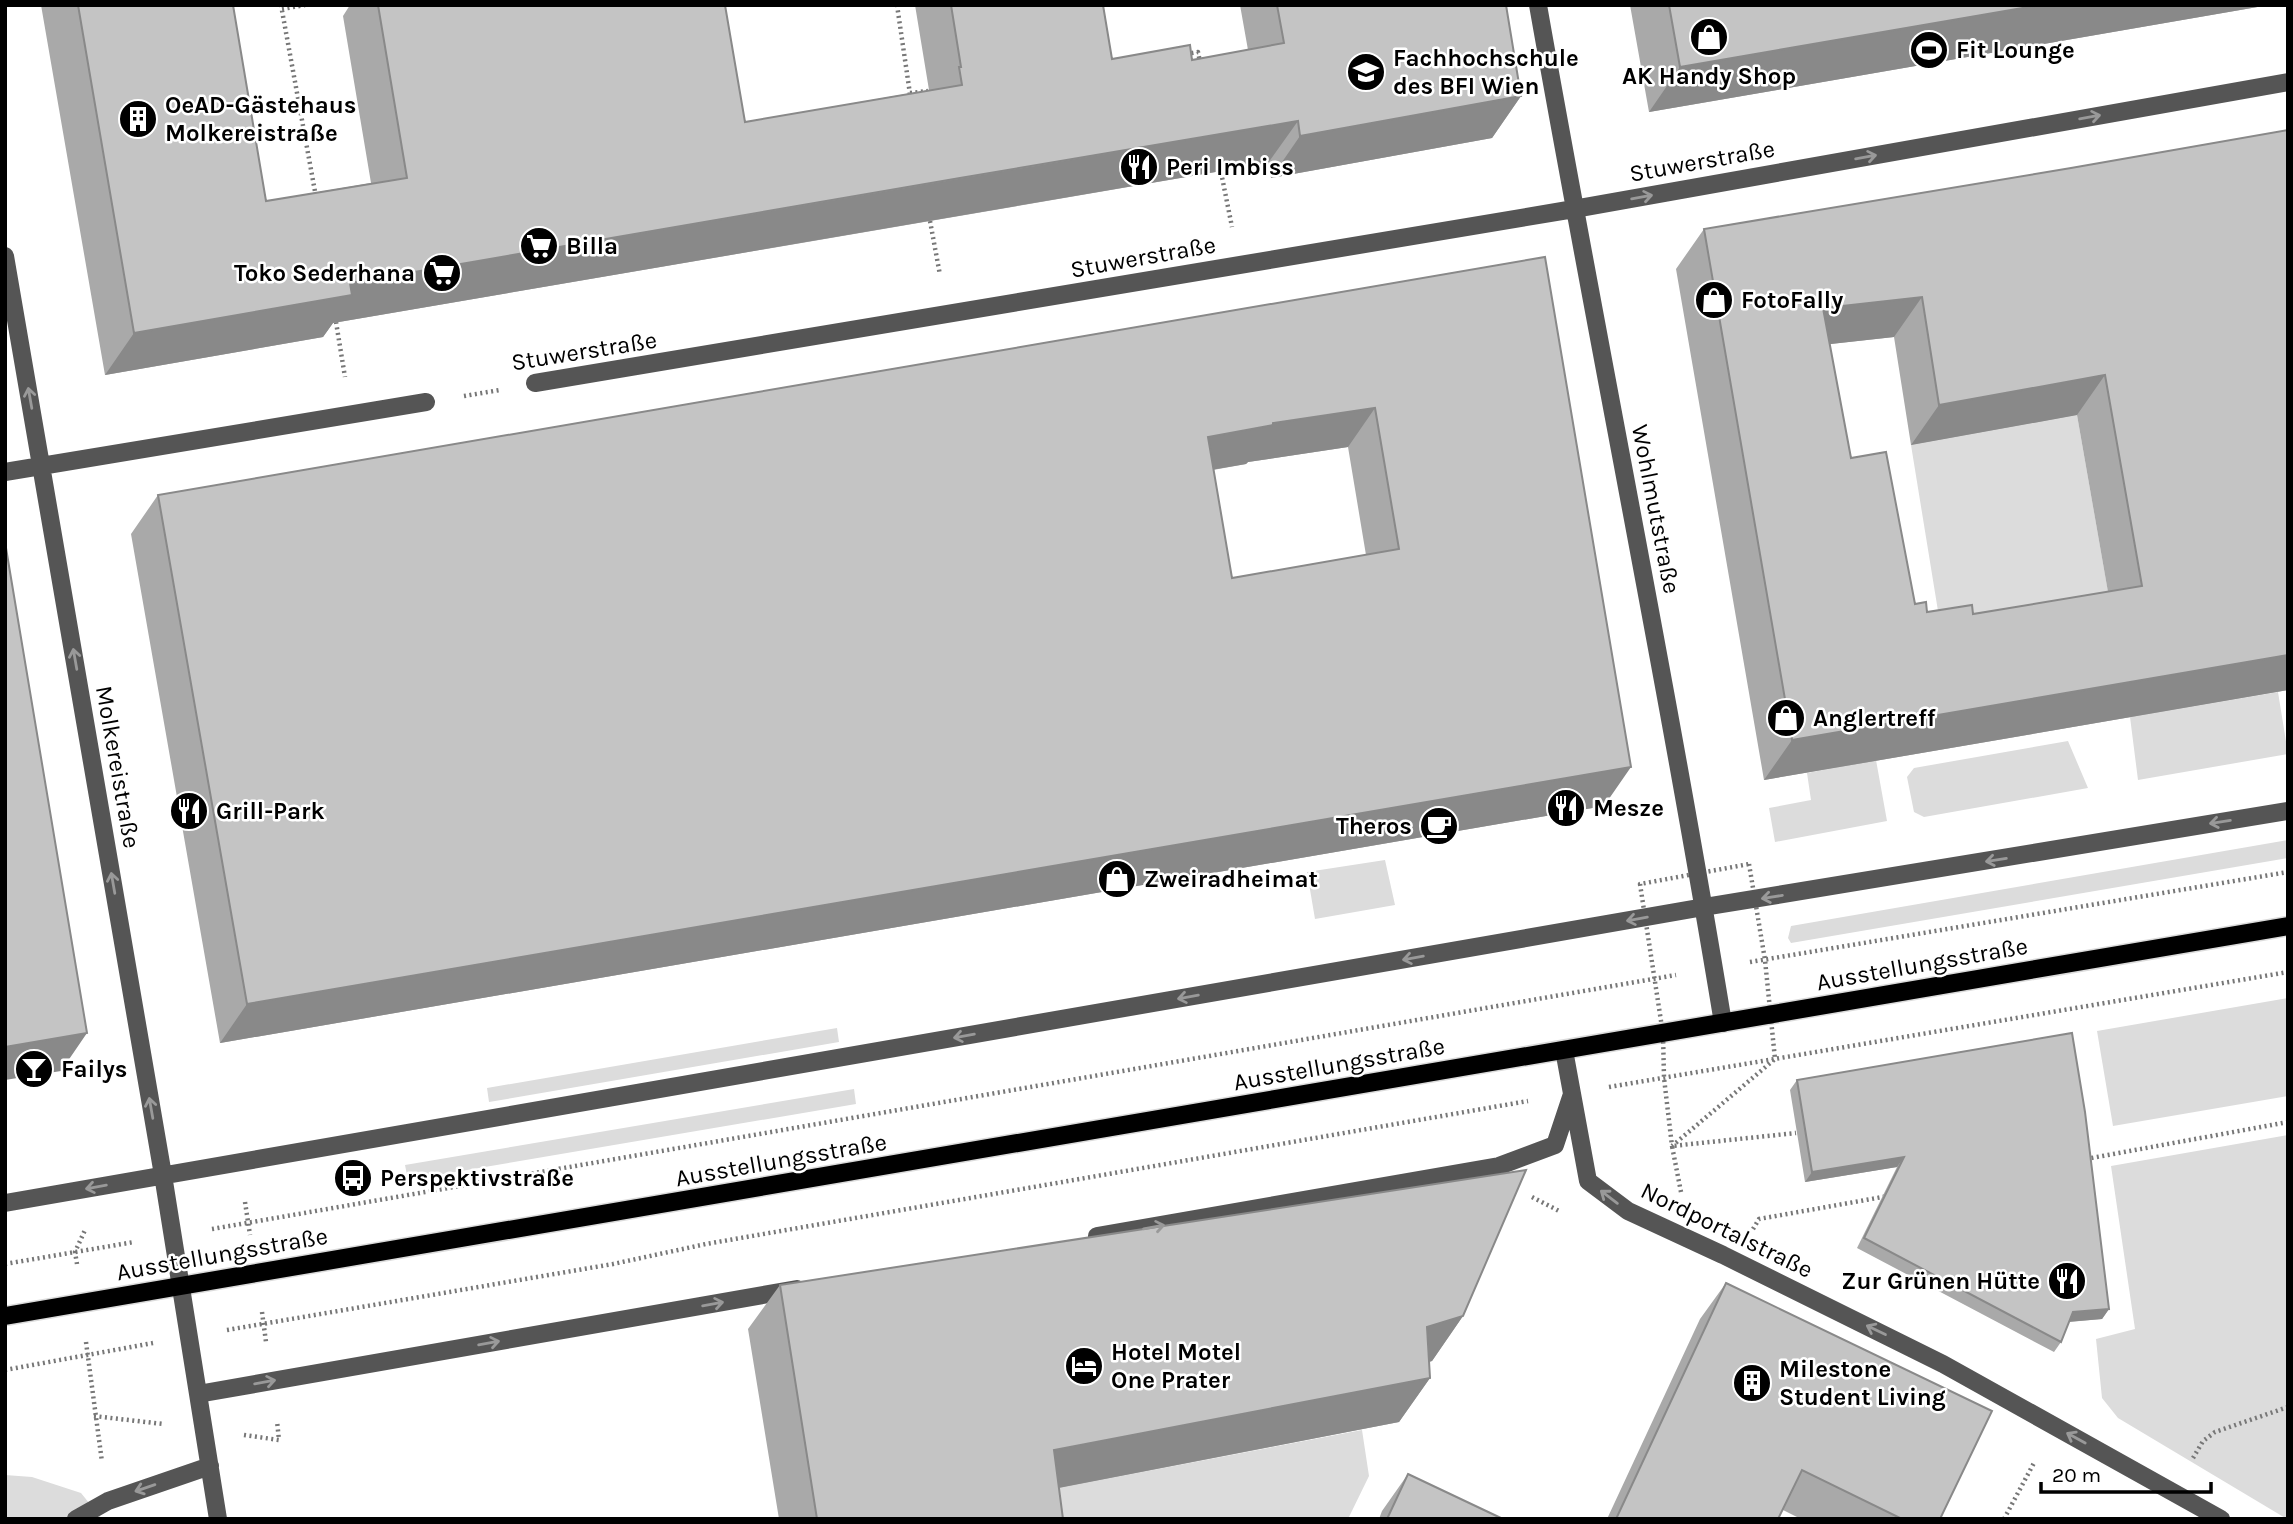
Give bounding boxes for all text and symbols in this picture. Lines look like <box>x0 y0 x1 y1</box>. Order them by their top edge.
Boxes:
shop icon: AK Handy Shop <box>1688 16 1730 58</box>
sports icon: Fit Lounge <box>1908 29 1950 71</box>
place label: Fit Lounge <box>1956 36 2075 64</box>
place label: Fachhochschule des BFI Wien <box>1393 44 1579 100</box>
school or university icon: Fachhochschule des BFI Wien <box>1345 51 1387 93</box>
place label: AK Handy Shop <box>1622 62 1796 90</box>
place label: OeAD-Gästehaus Molkereistraße <box>165 91 356 147</box>
building icon: OeAD-Gästehaus Molkereistraße <box>117 98 159 140</box>
one-way arrow <box>2078 110 2101 124</box>
street label: Stuwerstraße <box>1627 134 1777 188</box>
restaurant icon: Peri Imbiss <box>1118 146 1160 188</box>
one-way arrow <box>1854 150 1877 163</box>
place label: Peri Imbiss <box>1166 153 1294 181</box>
one-way arrow <box>1630 190 1653 203</box>
supermarket icon: Billa <box>518 225 560 267</box>
street label: Stuwerstraße <box>1068 230 1218 284</box>
place label: Billa <box>566 232 618 260</box>
supermarket icon: Toko Sederhana <box>421 252 463 294</box>
place label: Toko Sederhana <box>234 259 415 287</box>
shop icon: FotoFally <box>1693 279 1735 321</box>
place label: FotoFally <box>1741 286 1843 314</box>
street label: Stuwerstraße <box>509 326 659 376</box>
one-way arrow <box>23 387 37 410</box>
street label: Wohlmutstraße <box>1626 422 1686 596</box>
one-way arrow <box>68 648 81 671</box>
street label: Molkereistraße <box>90 683 146 851</box>
shop icon: Anglertreff <box>1765 697 1807 739</box>
place label: Anglertreff <box>1813 704 1936 732</box>
restaurant icon: Mesze <box>1545 787 1587 829</box>
restaurant icon: Grill-Park <box>168 790 210 832</box>
place label: Mesze <box>1593 794 1664 822</box>
place label: Grill-Park <box>216 797 325 825</box>
cafe icon: Theros <box>1418 805 1460 847</box>
place label: Theros <box>1336 812 1412 840</box>
one-way arrow <box>2210 816 2232 829</box>
one-way arrow <box>1985 854 2008 867</box>
shop icon: Zweiradheimat <box>1096 858 1138 900</box>
place label: Zweiradheimat <box>1144 865 1318 893</box>
one-way arrow <box>106 873 119 895</box>
one-way arrow <box>1761 891 1784 904</box>
one-way arrow <box>1626 913 1649 926</box>
street label: Ausstellungsstraße <box>1814 932 2030 996</box>
one-way arrow <box>1402 952 1425 965</box>
one-way arrow <box>1178 991 1200 1004</box>
one-way arrow <box>953 1030 976 1043</box>
street label: Ausstellungsstraße <box>1231 1032 1447 1096</box>
bar icon: Failys <box>13 1048 55 1090</box>
place label: Failys <box>61 1055 128 1083</box>
one-way arrow <box>144 1097 157 1120</box>
street label: Ausstellungsstraße <box>673 1128 889 1192</box>
bus stop icon: Perspektivstraße <box>332 1157 374 1199</box>
place label: Perspektivstraße <box>380 1164 574 1192</box>
street label: Nordportalstraße <box>1636 1176 1818 1284</box>
one-way arrow <box>85 1181 108 1194</box>
one-way arrow <box>1600 1190 1619 1205</box>
one-way arrow <box>1142 1219 1165 1233</box>
street label: Ausstellungsstraße <box>114 1222 330 1286</box>
restaurant icon: Zur Grünen Hütte <box>2046 1260 2088 1302</box>
place label: Zur Grünen Hütte <box>1841 1267 2040 1295</box>
one-way arrow <box>701 1297 724 1310</box>
one-way arrow <box>1866 1323 1887 1337</box>
one-way arrow <box>477 1336 500 1349</box>
place label: Hotel Motel One Prater <box>1111 1338 1241 1394</box>
hotel icon: Hotel Motel One Prater <box>1063 1345 1105 1387</box>
place label: Milestone Student Living <box>1779 1355 1946 1411</box>
building icon: Milestone Student Living <box>1731 1362 1773 1404</box>
one-way arrow <box>253 1375 276 1388</box>
one-way arrow <box>2066 1431 2086 1445</box>
scale bar <box>2041 1450 2211 1494</box>
text: 20 m <box>2052 1463 2101 1487</box>
one-way arrow <box>135 1483 157 1495</box>

